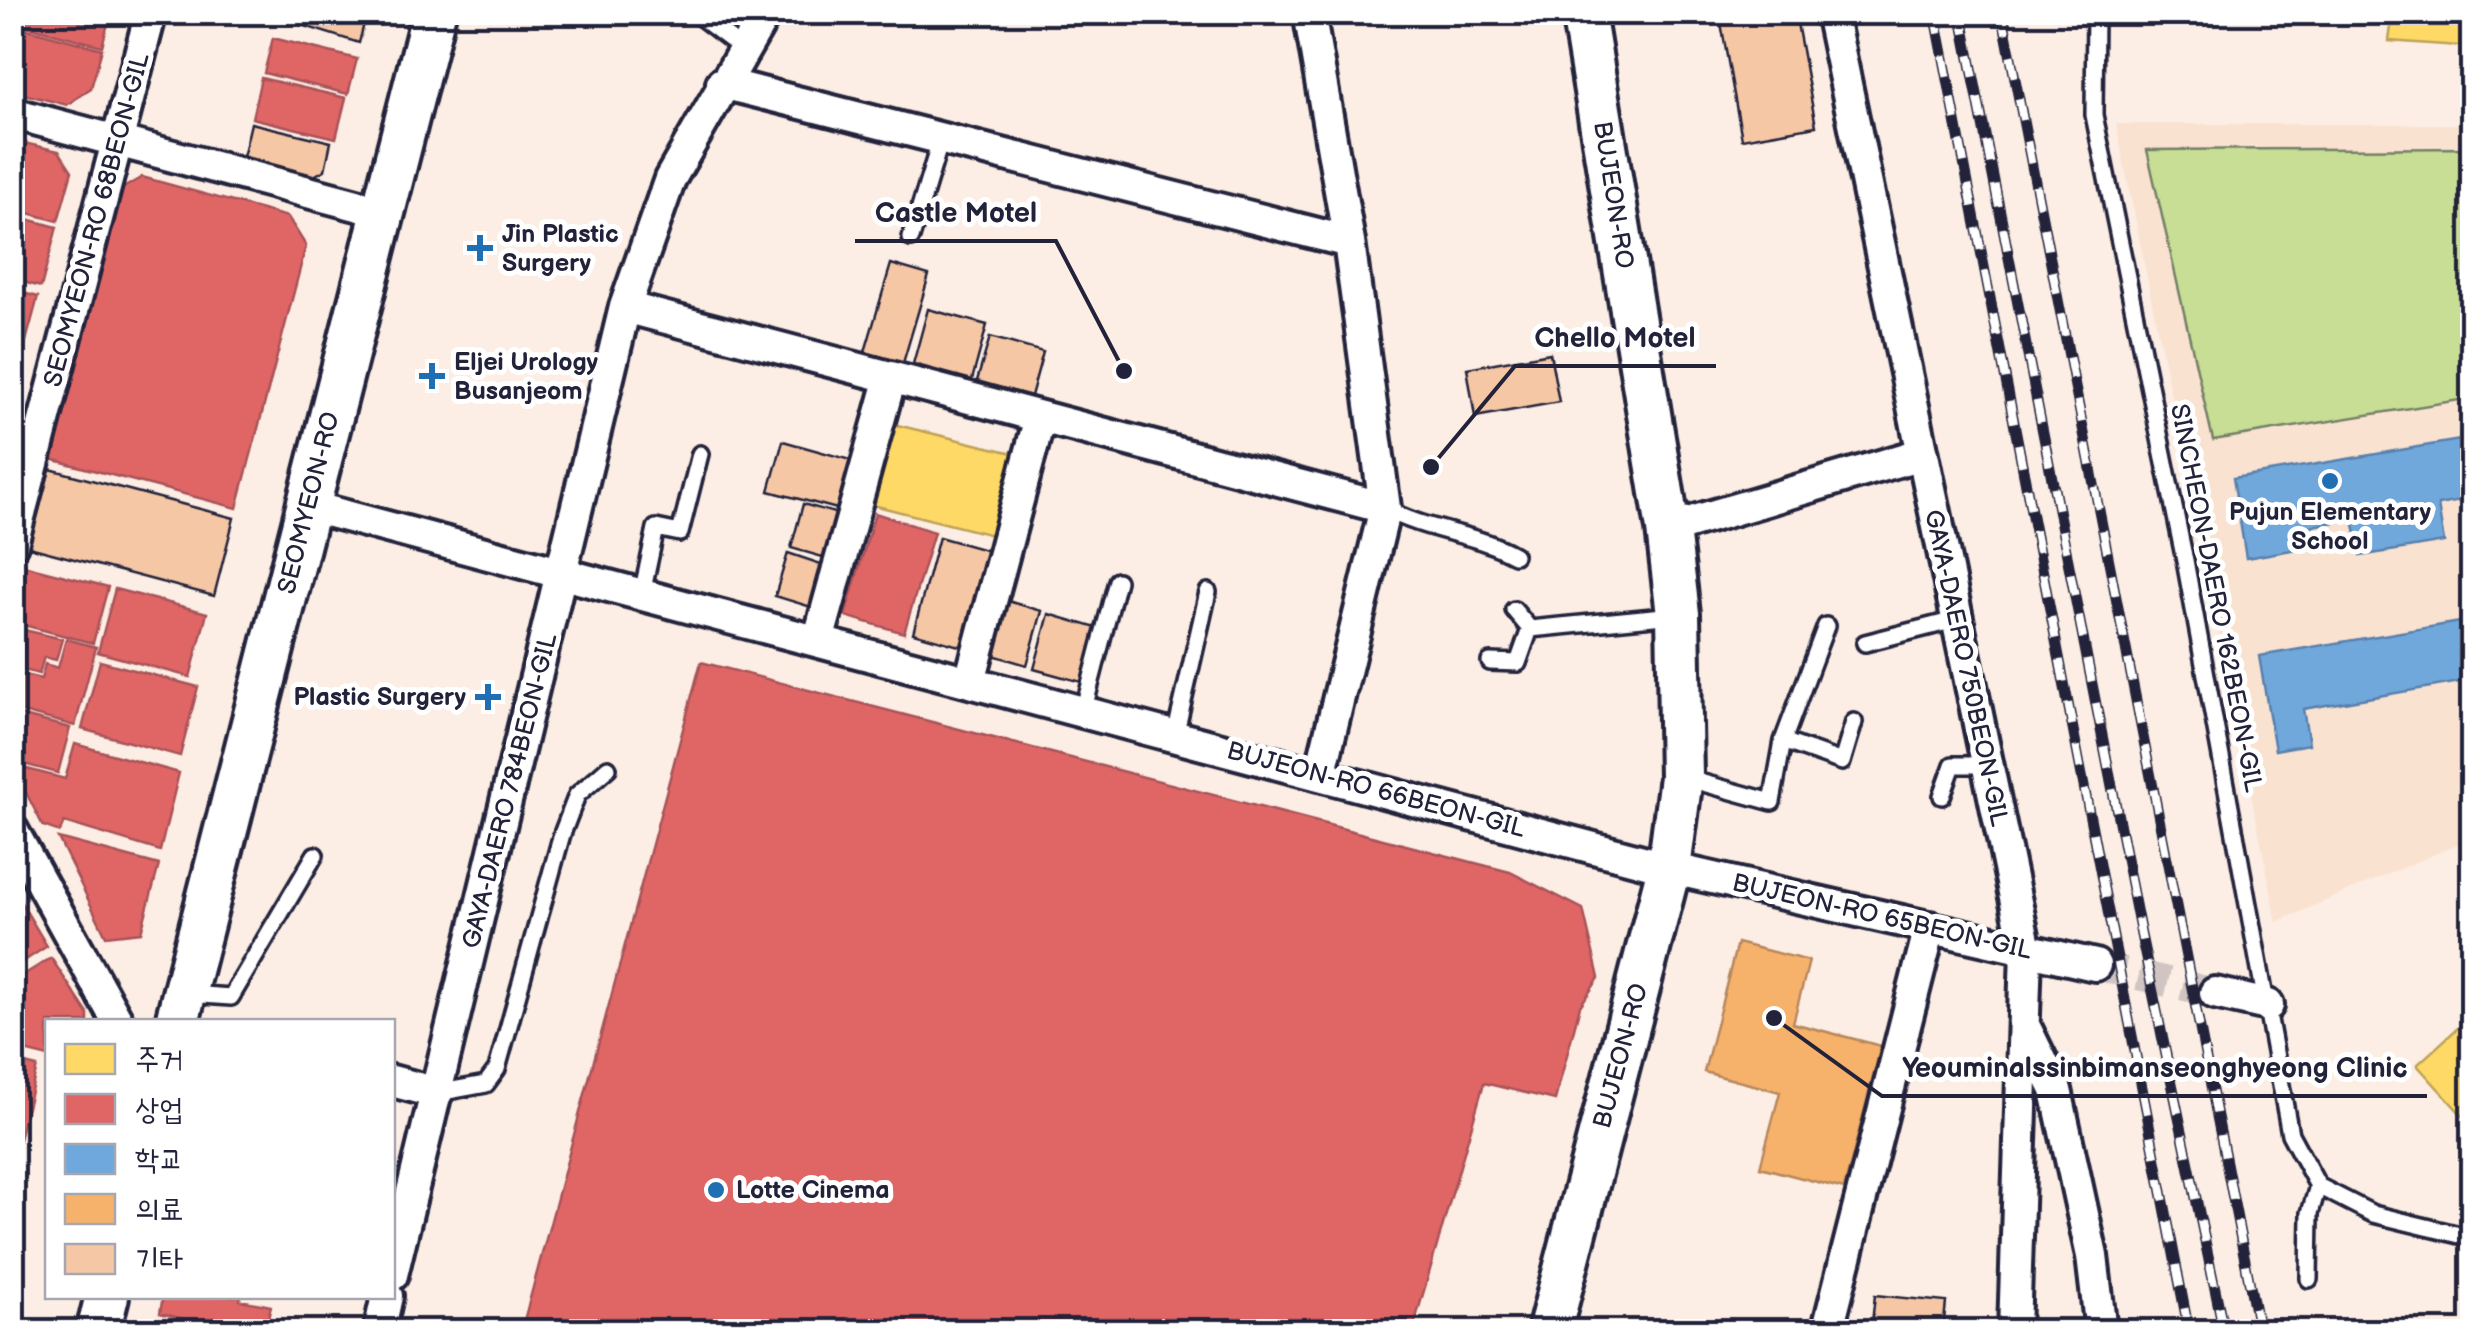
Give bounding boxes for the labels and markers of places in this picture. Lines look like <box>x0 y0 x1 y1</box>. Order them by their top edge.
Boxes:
callout: Castle Motel <box>855 183 1056 241</box>
place label: Jin Plastic Surgery <box>502 219 619 279</box>
marker: Jin Plastic Surgery <box>467 235 493 261</box>
callout: Chello Motel <box>1515 308 1716 366</box>
place label: Eljei Urology Busanjeom <box>454 347 599 407</box>
marker: Eljei Urology Busanjeom <box>419 363 445 389</box>
marker: Pujun Elementary School <box>2319 470 2341 492</box>
place label: Pujun Elementary School <box>2229 497 2431 557</box>
place label: Plastic Surgery <box>293 682 467 713</box>
marker: Plastic Surgery <box>475 684 501 710</box>
callout: Yeouminalssinbimanseonghyeong Clinic <box>1882 1038 2427 1096</box>
place label: Lotte Cinema <box>736 1175 890 1206</box>
marker: Lotte Cinema <box>705 1179 727 1201</box>

